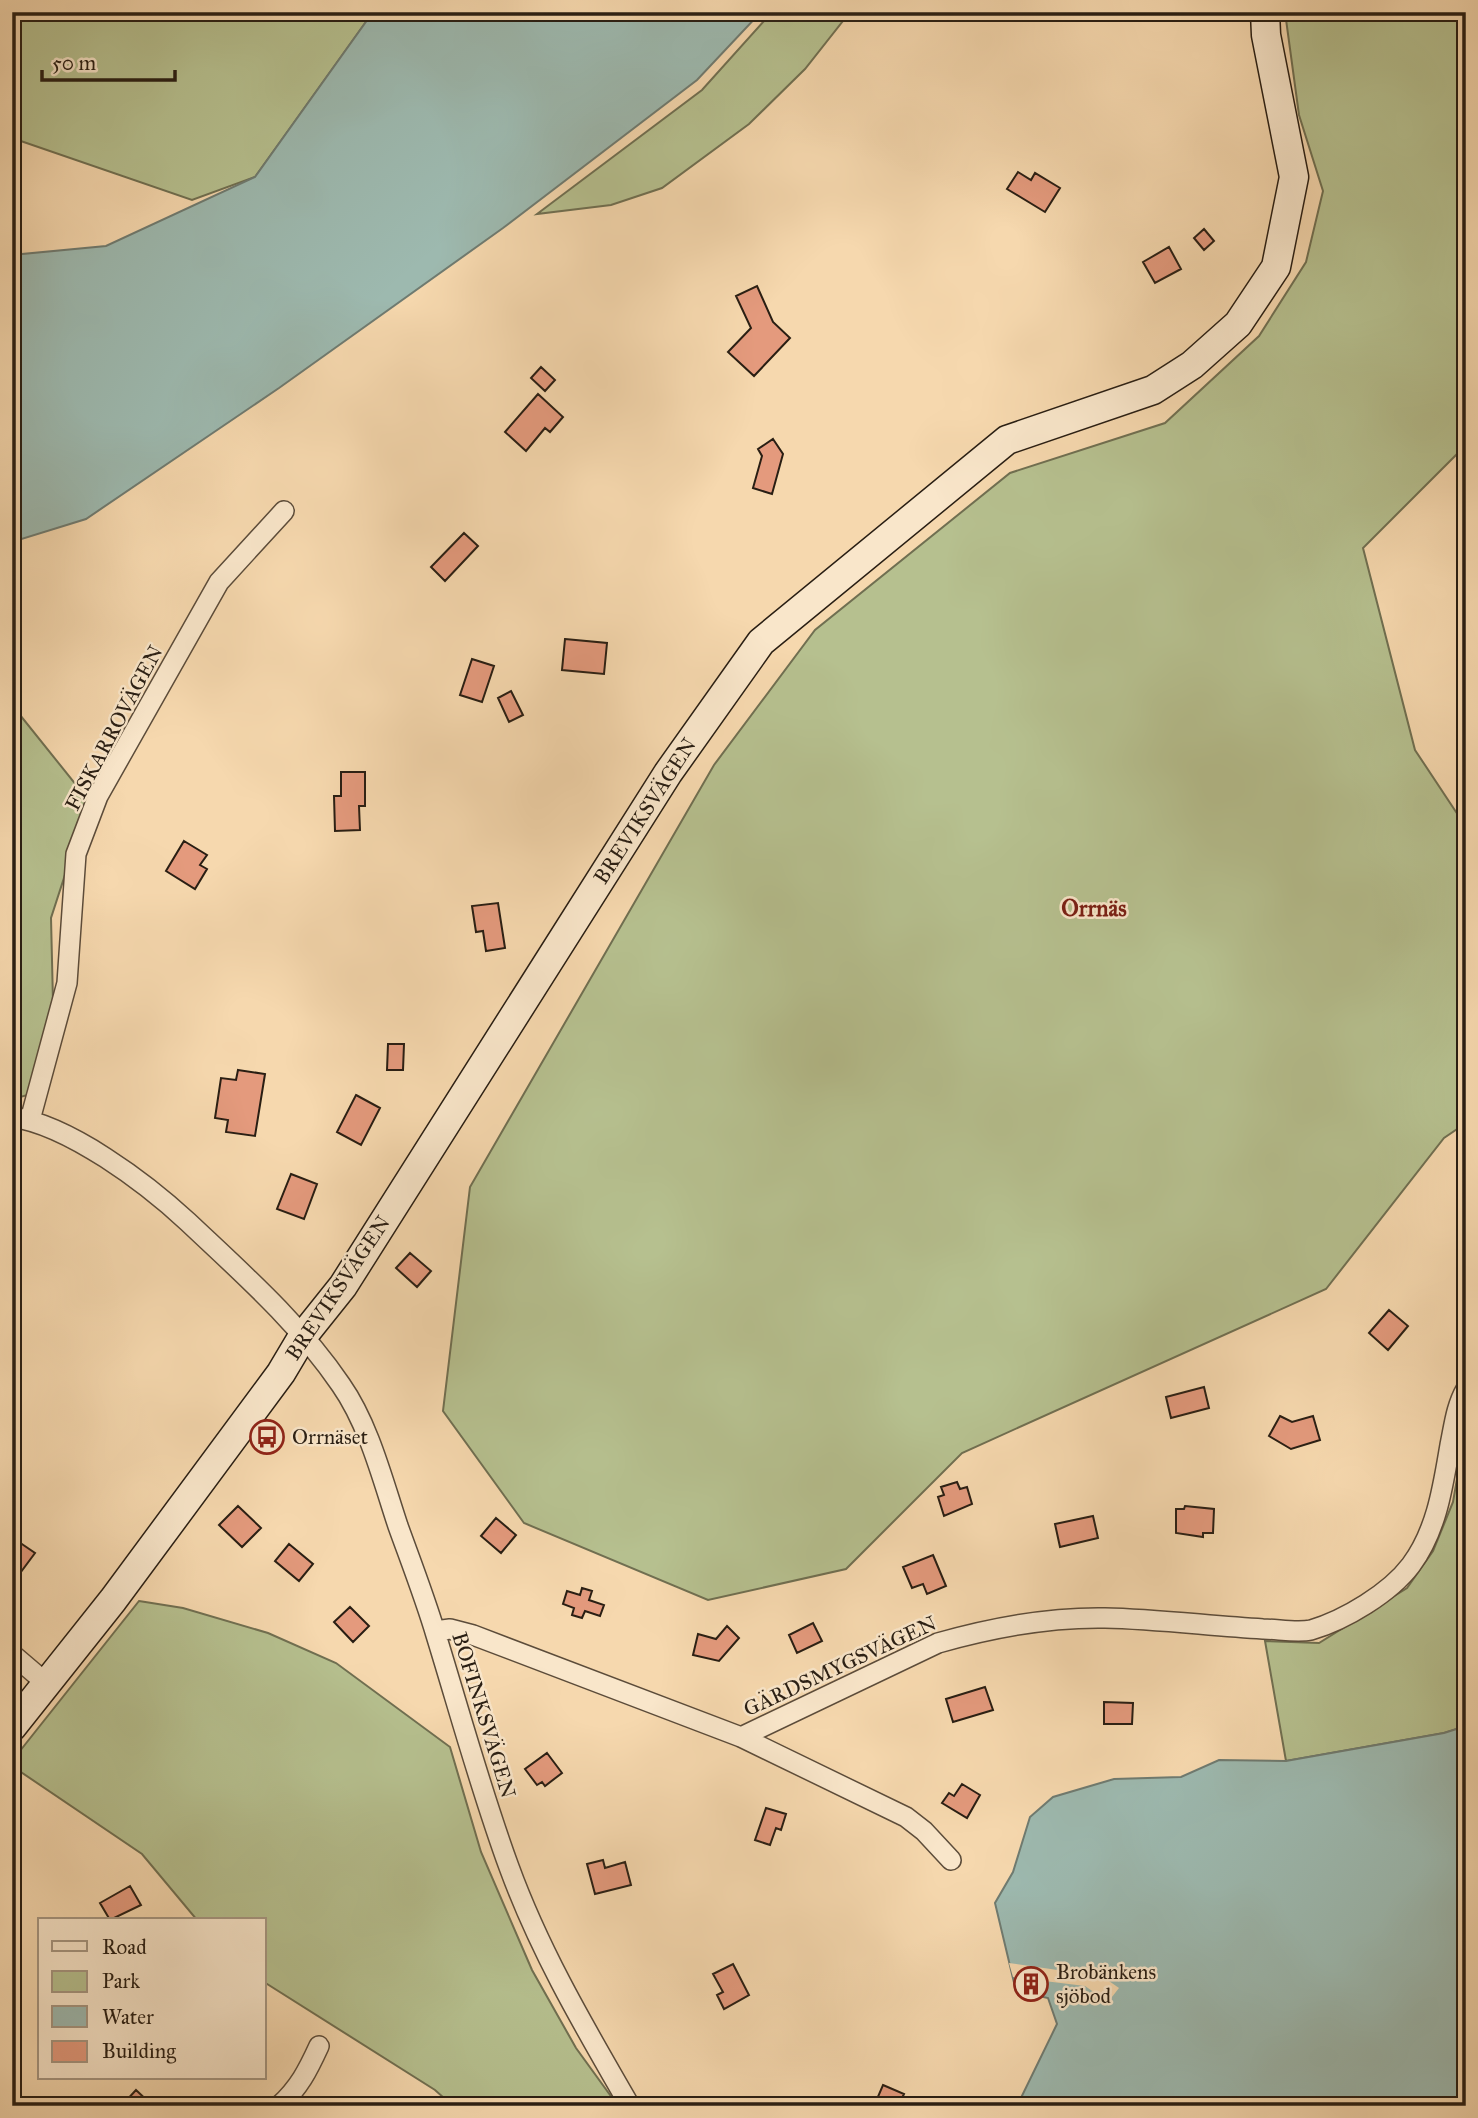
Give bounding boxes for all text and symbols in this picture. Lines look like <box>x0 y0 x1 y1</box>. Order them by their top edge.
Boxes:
scale bar <box>42 38 175 82</box>
text: 50 m <box>52 50 97 76</box>
street label: FISKARROVÄGEN <box>59 641 169 815</box>
street label: BREVIKSVÄGEN <box>588 733 702 889</box>
district label: Orrnäs <box>1061 894 1127 922</box>
street label: BREVIKSVÄGEN <box>280 1211 396 1365</box>
bus stop icon: Orrnäset <box>248 1418 286 1456</box>
place label: Orrnäset <box>292 1424 368 1450</box>
street label: GÄRDSMYGSVÄGEN <box>739 1610 941 1722</box>
street label: BOFINKSVÄGEN <box>446 1629 522 1801</box>
legend <box>38 1918 266 2080</box>
text: Road <box>102 1934 147 1960</box>
place label: Brobänkens sjöbod <box>1056 1959 1156 2009</box>
building icon: Brobänkens sjöbod <box>1012 1965 1050 2003</box>
text: Park <box>102 1968 140 1994</box>
text: Water <box>102 2004 154 2030</box>
text: Building <box>102 2038 176 2064</box>

